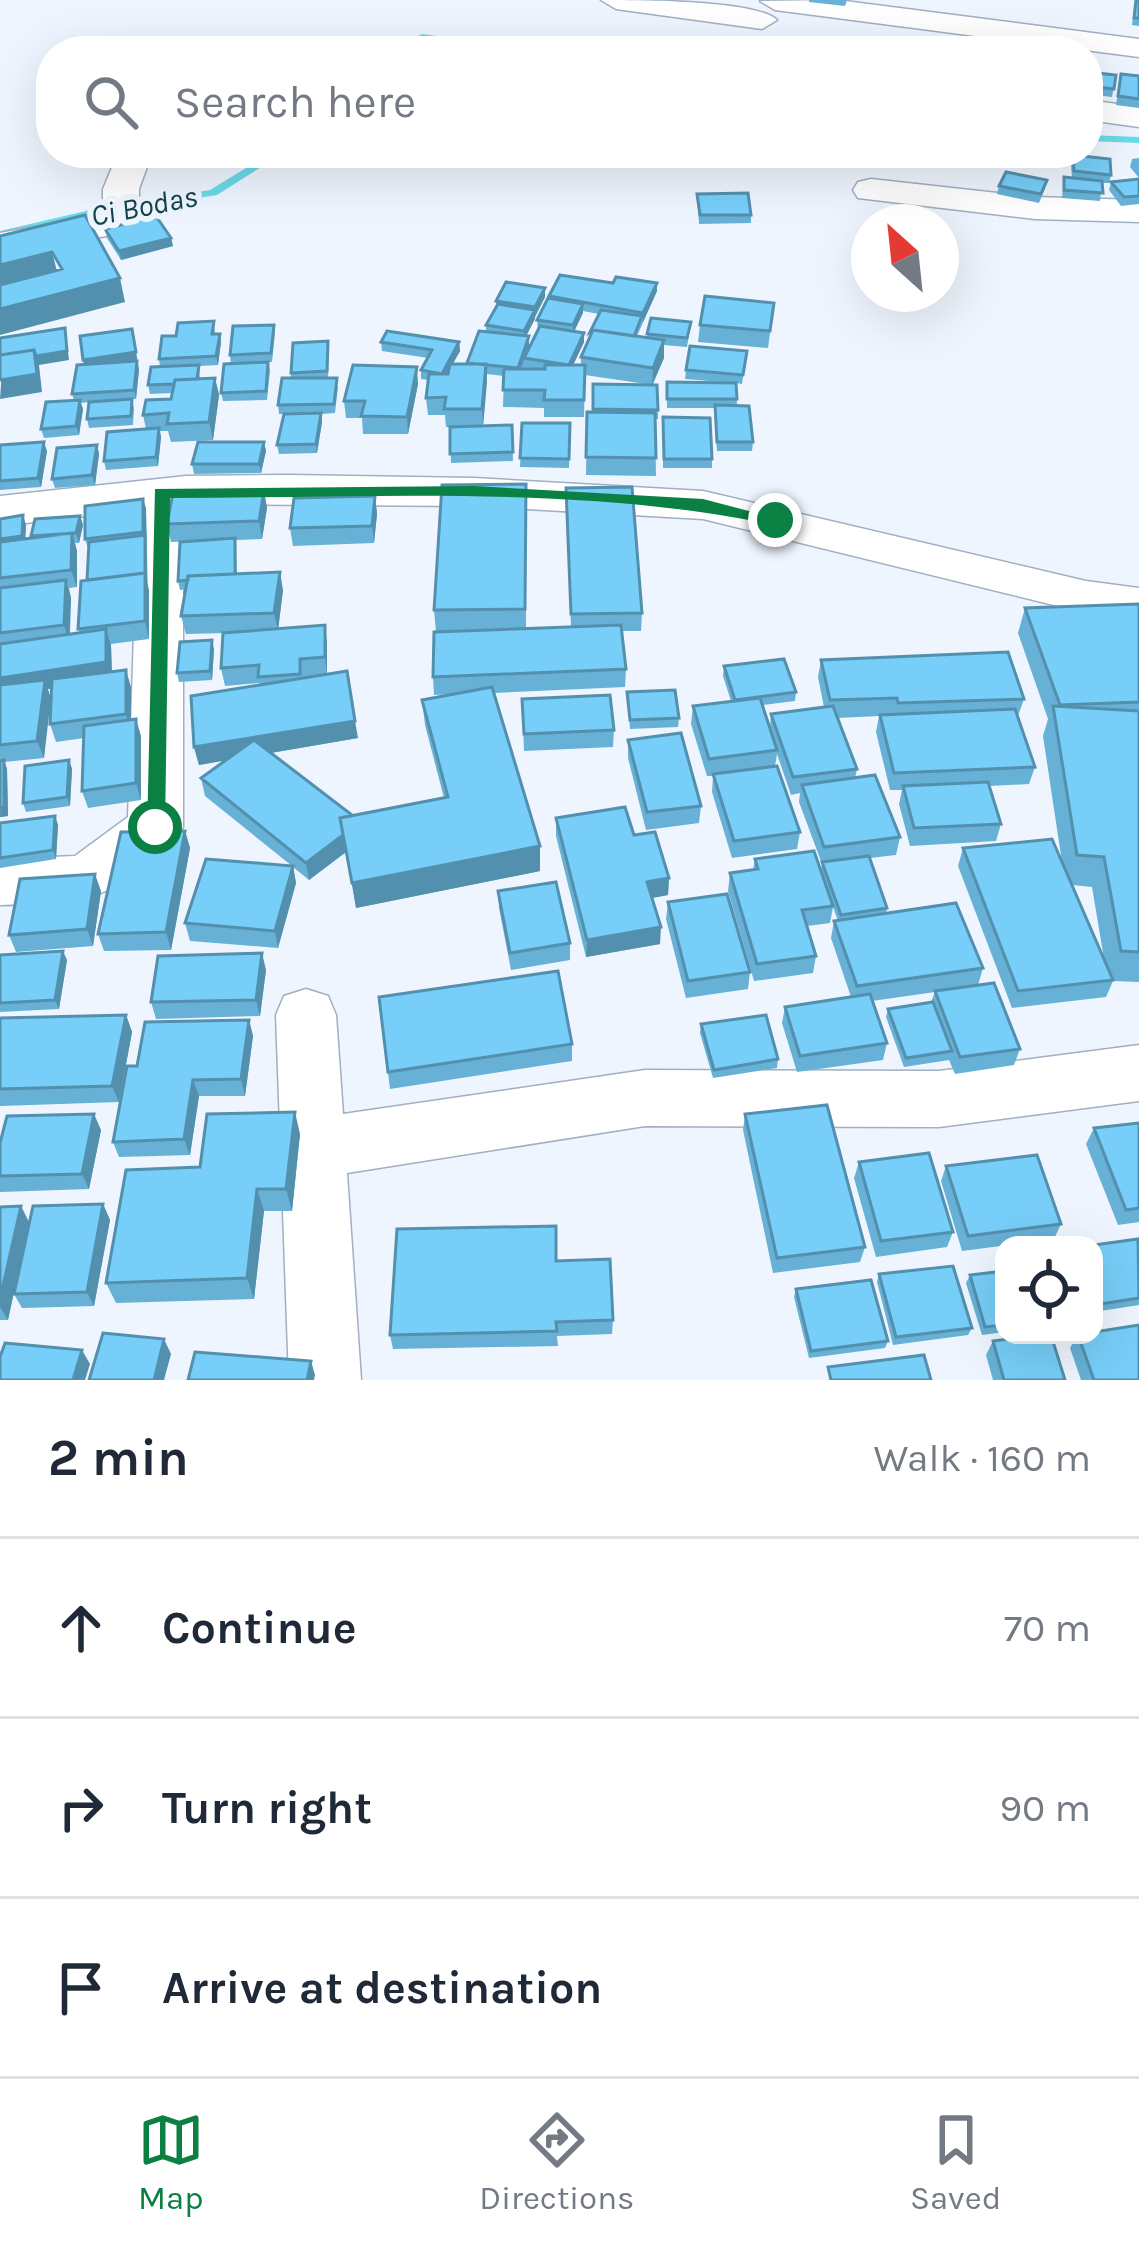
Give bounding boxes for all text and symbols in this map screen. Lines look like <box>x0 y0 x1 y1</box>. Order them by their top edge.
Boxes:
search box <box>36 36 1103 168</box>
icon: search <box>78 69 144 135</box>
text: Search here <box>174 76 416 128</box>
water label: Ci Bodas <box>88 178 200 234</box>
north arrow <box>851 204 959 312</box>
route end <box>748 493 802 547</box>
route start <box>128 800 182 854</box>
map controls <box>995 1236 1103 1344</box>
button: locate <box>995 1236 1103 1344</box>
text: 2 min <box>48 1428 189 1488</box>
text: Walk · 160 m <box>873 1435 1091 1481</box>
icon: ahead <box>48 1595 114 1661</box>
text: Continue <box>162 1602 357 1654</box>
text: 70 m <box>1004 1605 1091 1651</box>
icon: right <box>48 1775 114 1841</box>
text: Turn right <box>162 1782 372 1834</box>
text: 90 m <box>999 1785 1091 1831</box>
icon: arrive <box>48 1955 114 2021</box>
text: Arrive at destination <box>162 1962 602 2014</box>
tab: Map <box>138 2107 204 2217</box>
tab: Directions <box>479 2107 634 2217</box>
tab: Saved <box>910 2107 1001 2217</box>

